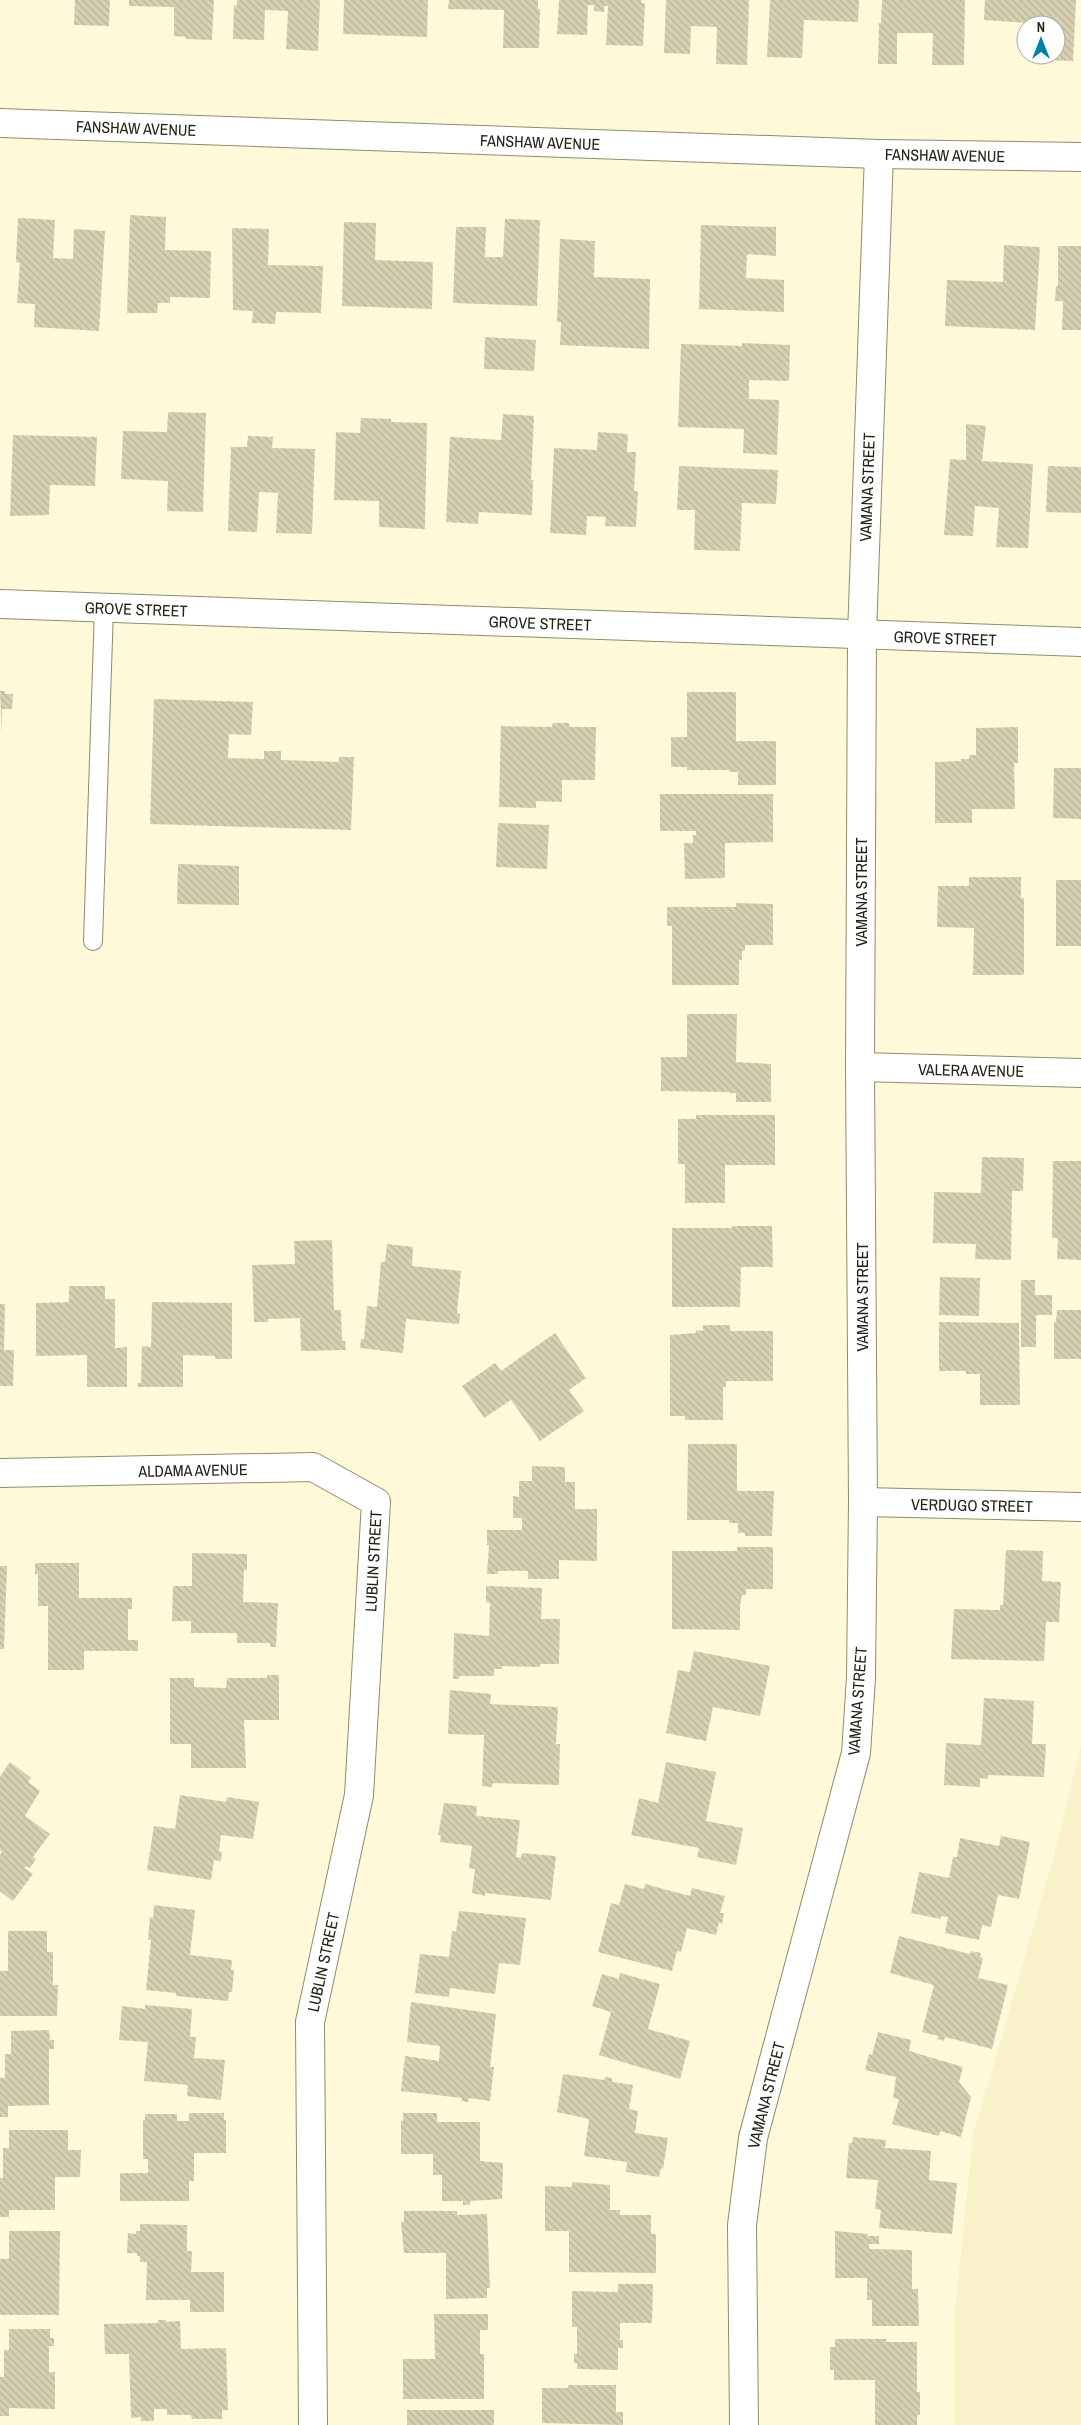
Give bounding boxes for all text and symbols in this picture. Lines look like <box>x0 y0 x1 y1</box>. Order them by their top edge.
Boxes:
north arrow <box>1016 15 1066 65</box>
text: N <box>1037 18 1045 36</box>
street label: FANSHAW AVENUE <box>75 115 197 141</box>
street label: FANSHAW AVENUE <box>479 129 601 155</box>
street label: FANSHAW AVENUE <box>885 143 1005 167</box>
street label: VAMANA STREET <box>854 432 880 542</box>
street label: GROVE STREET <box>84 596 188 622</box>
street label: GROVE STREET <box>488 610 592 636</box>
street label: GROVE STREET <box>893 625 997 651</box>
street label: VAMANA STREET <box>850 837 872 947</box>
street label: VALERA AVENUE <box>918 1058 1024 1082</box>
street label: VAMANA STREET <box>851 1242 873 1352</box>
street label: ALDAMA AVENUE <box>137 1458 248 1482</box>
street label: VERDUGO STREET <box>911 1493 1033 1517</box>
street label: LUBLIN STREET <box>359 1510 387 1612</box>
street label: VAMANA STREET <box>842 1646 872 1756</box>
street label: LUBLIN STREET <box>302 1910 344 2014</box>
street label: VAMANA STREET <box>742 2039 790 2151</box>

